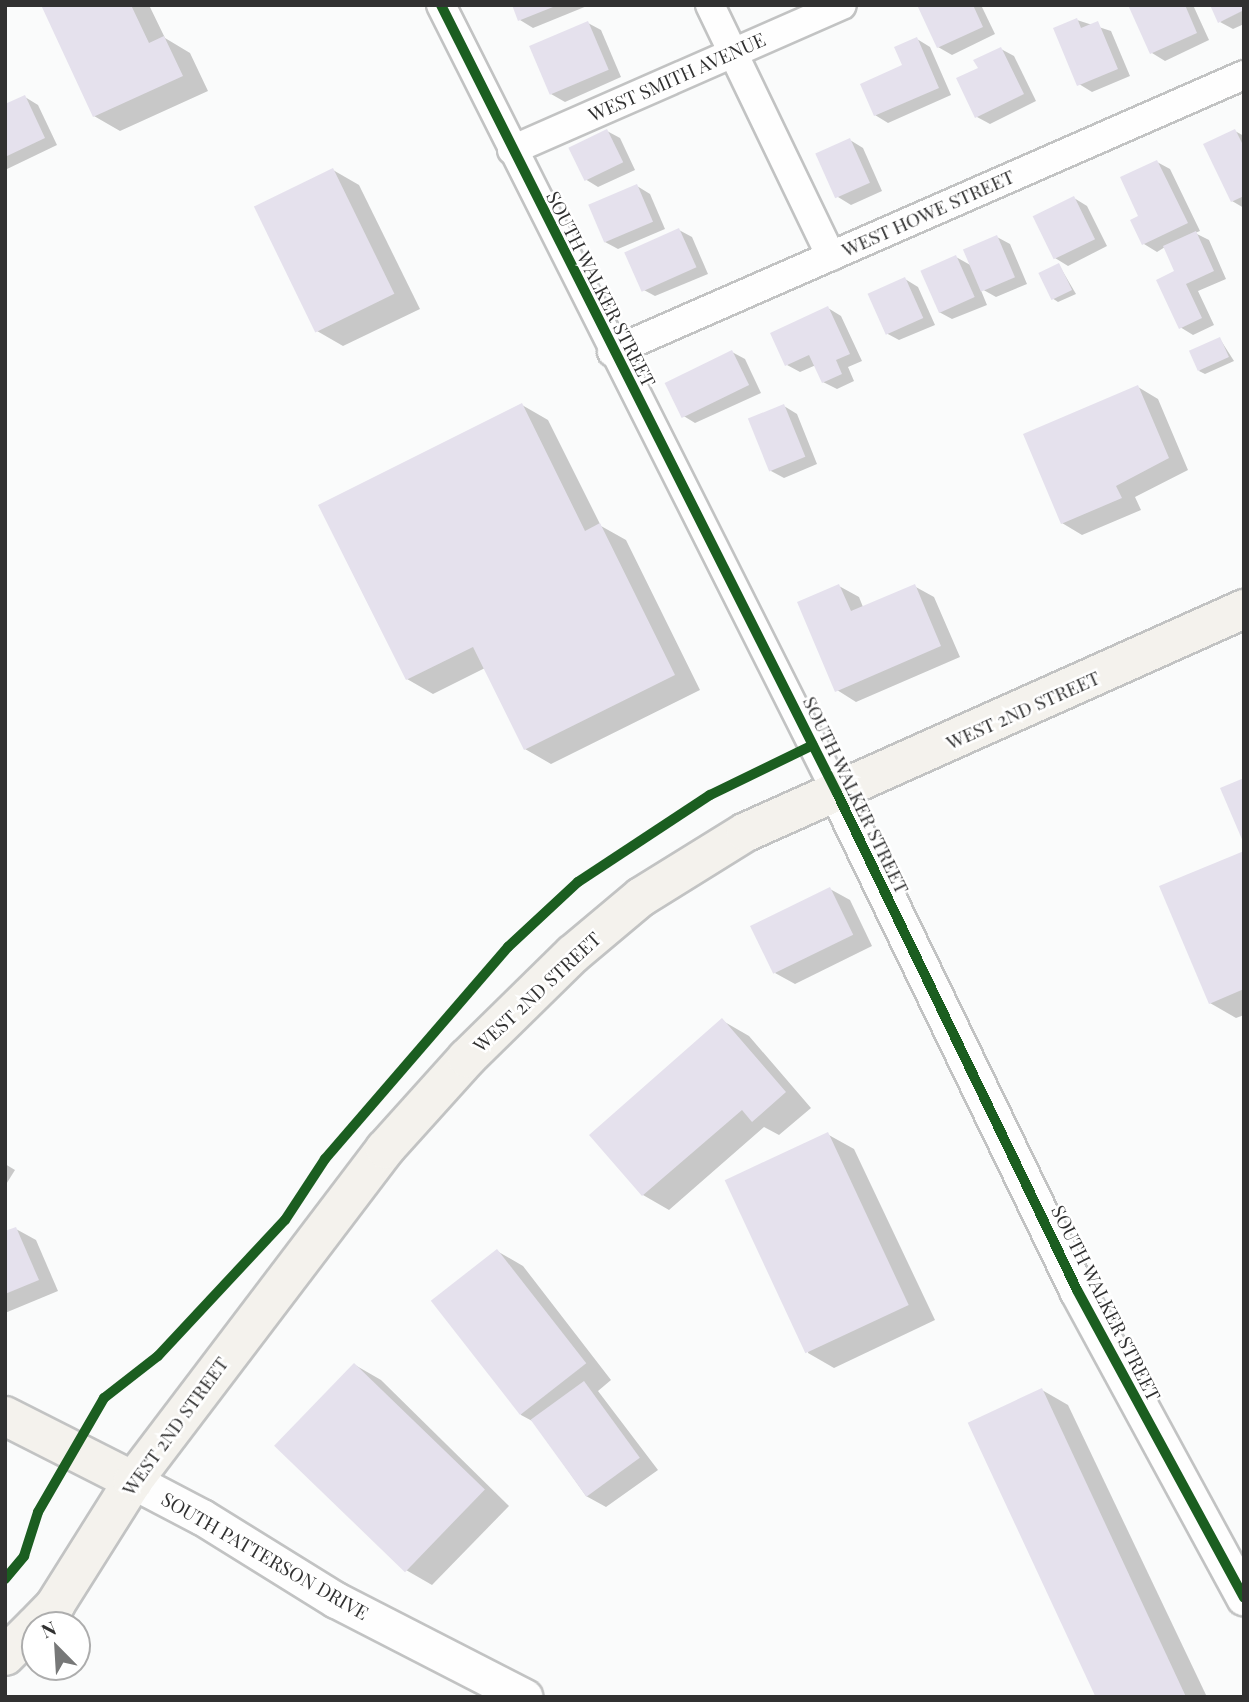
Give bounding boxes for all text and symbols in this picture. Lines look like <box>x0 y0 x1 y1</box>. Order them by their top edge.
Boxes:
street label: WEST SMITH AVENUE <box>585 27 769 127</box>
street label: WEST HOWE STREET <box>838 165 1018 261</box>
street label: SOUTH WALKER STREET <box>542 187 660 391</box>
street label: WEST 2ND STREET <box>943 666 1103 754</box>
street label: SOUTH WALKER STREET <box>798 692 914 898</box>
street label: WEST 2ND STREET <box>469 927 605 1057</box>
street label: SOUTH WALKER STREET <box>1047 1201 1165 1405</box>
street label: WEST 2ND STREET <box>117 1352 233 1500</box>
street label: SOUTH PATTERSON DRIVE <box>157 1487 373 1625</box>
north arrow <box>21 1611 91 1681</box>
text: N <box>37 1614 60 1643</box>

